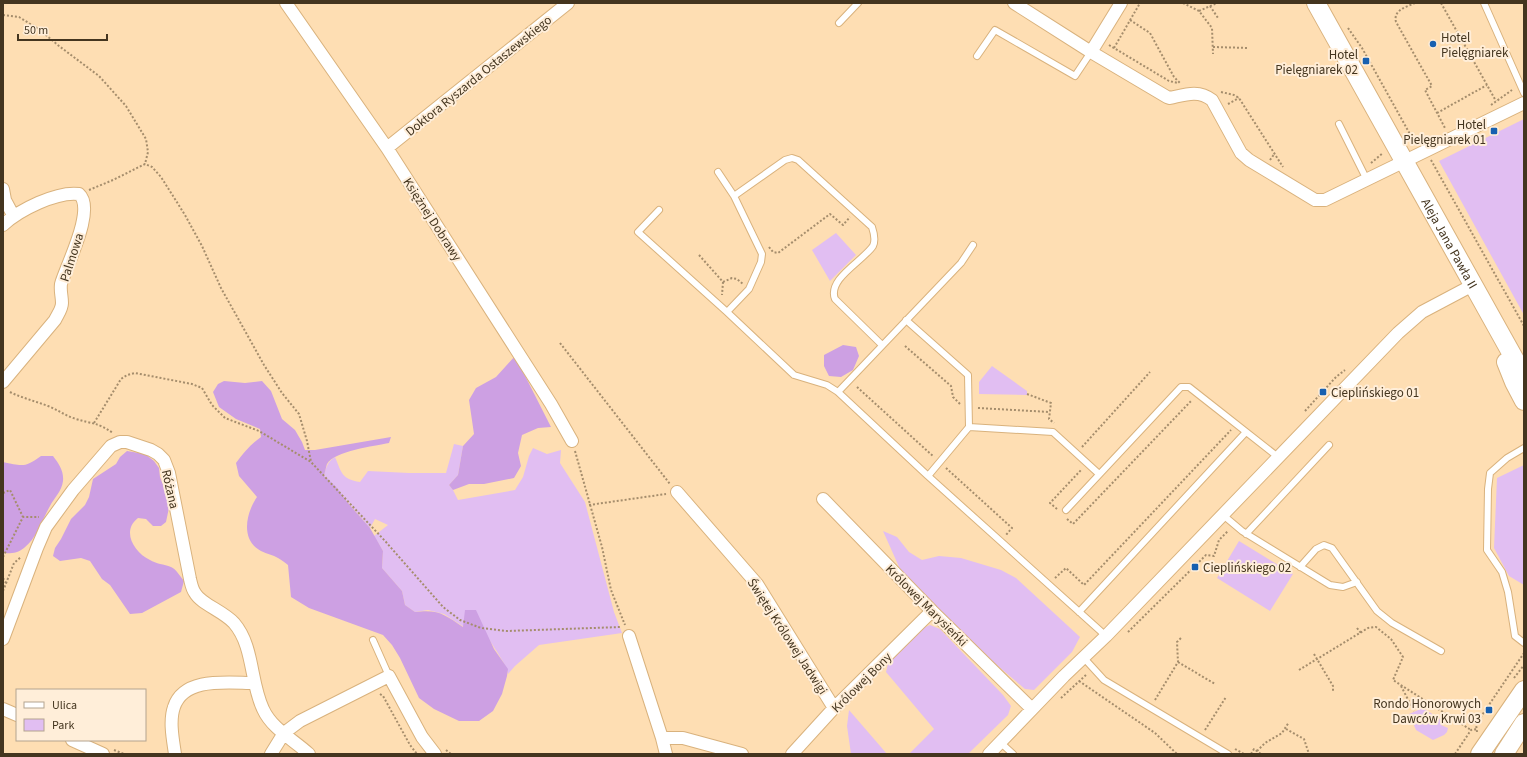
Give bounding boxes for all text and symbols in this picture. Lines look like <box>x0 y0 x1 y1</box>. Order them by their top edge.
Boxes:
street label: Doktora Ryszarda Ostaszewskiego <box>402 11 556 140</box>
scale bar <box>18 16 107 42</box>
text: 50 m <box>24 22 48 39</box>
place label: Hotel Pielęgniarek <box>1441 29 1509 62</box>
marker: Hotel Pielęgniarek <box>1428 39 1438 49</box>
place label: Hotel Pielęgniarek 02 <box>1275 46 1358 79</box>
marker: Hotel Pielęgniarek 02 <box>1361 56 1371 66</box>
place label: Hotel Pielęgniarek 01 <box>1403 116 1486 149</box>
marker: Hotel Pielęgniarek 01 <box>1489 126 1499 136</box>
street label: Księżnej Dobrawy <box>398 174 466 265</box>
street label: Aleja Jana Pawła II <box>1417 195 1482 292</box>
street label: Palmowa <box>56 231 88 284</box>
place label: Cieplińskiego 01 <box>1331 384 1419 402</box>
marker: Cieplińskiego 01 <box>1318 387 1328 397</box>
street label: Różana <box>157 468 183 511</box>
place label: Cieplińskiego 02 <box>1203 559 1291 577</box>
street label: Królowej Marysieńki <box>881 561 971 651</box>
marker: Cieplińskiego 02 <box>1190 562 1200 572</box>
street label: Świętej Królowej Jadwigi <box>743 575 832 698</box>
street label: Królowej Bony <box>828 649 896 717</box>
legend <box>16 689 146 741</box>
place label: Rondo Honorowych Dawców Krwi 03 <box>1373 695 1481 728</box>
text: Ulica <box>52 697 77 714</box>
marker: Rondo Honorowych Dawców Krwi 03 <box>1484 705 1494 715</box>
text: Park <box>52 717 74 734</box>

